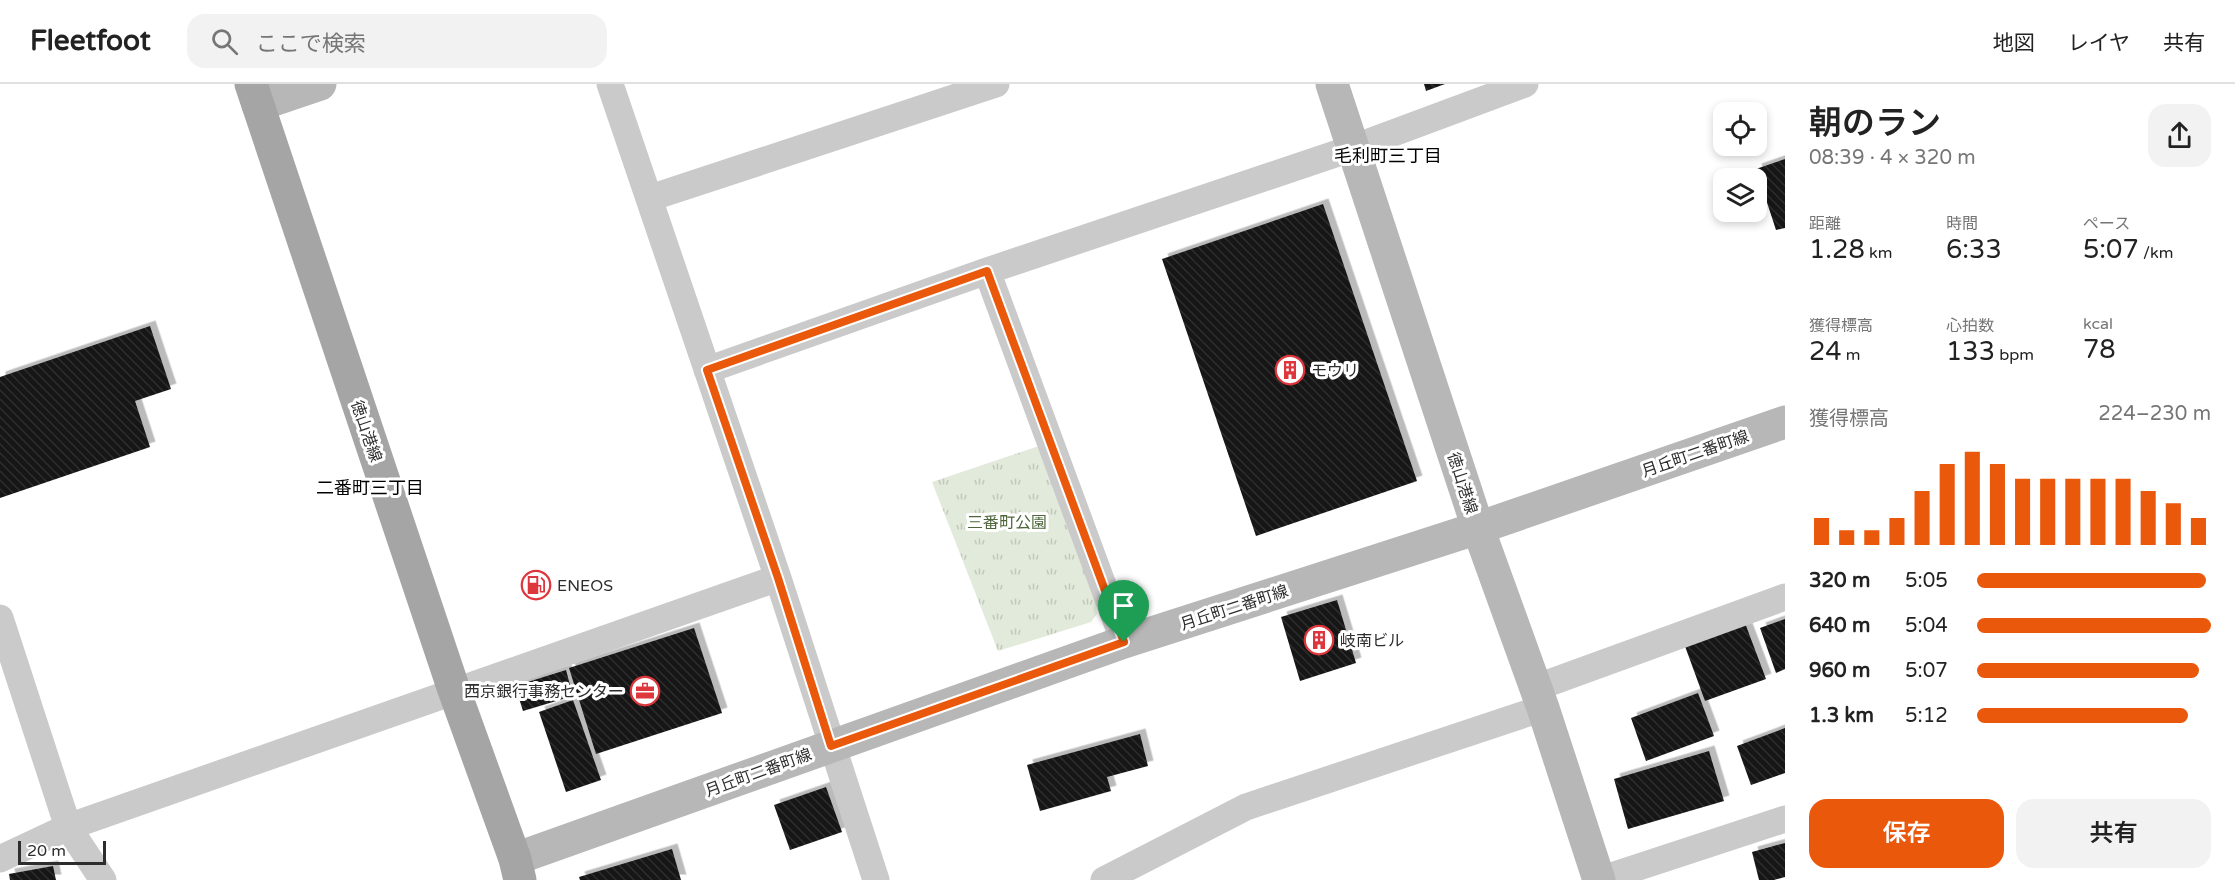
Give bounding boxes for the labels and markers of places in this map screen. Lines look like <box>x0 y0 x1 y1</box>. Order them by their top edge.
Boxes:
building icon: モウリ <box>1274 354 1306 386</box>
place label: モウリ <box>1311 361 1359 381</box>
fuel station icon: ENEOS <box>520 569 552 601</box>
place label: ENEOS <box>557 576 613 596</box>
pin <box>1098 580 1149 642</box>
building icon: 岐南ビル <box>1303 624 1335 656</box>
place label: 岐南ビル <box>1340 631 1404 651</box>
office icon: 西京銀行事務センター <box>629 675 661 707</box>
place label: 西京銀行事務センター <box>464 682 624 702</box>

